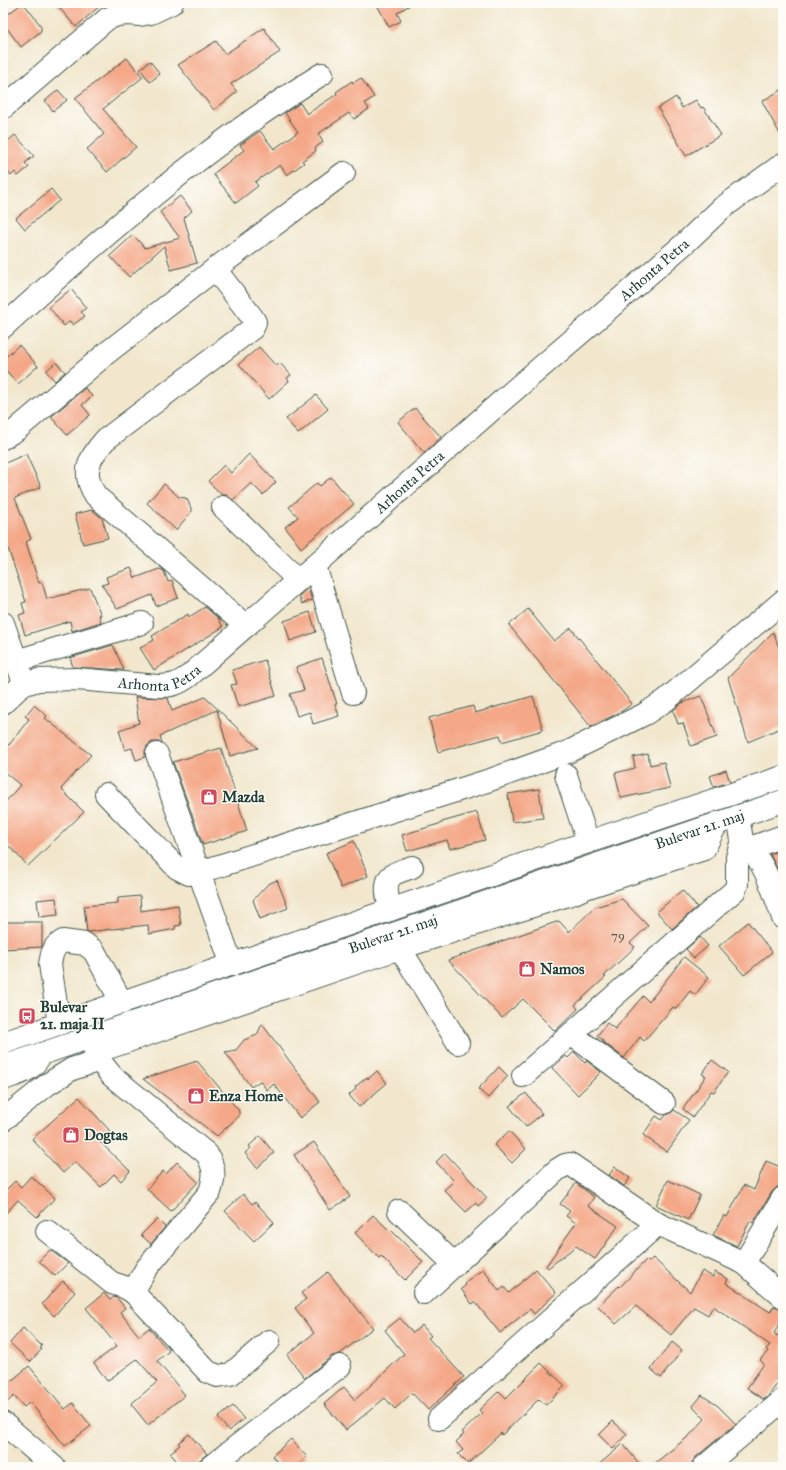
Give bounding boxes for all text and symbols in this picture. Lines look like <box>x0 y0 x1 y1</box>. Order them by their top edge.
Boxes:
street label: Arhonta Petra <box>615 234 693 305</box>
street label: Arhonta Petra <box>370 446 448 518</box>
street label: Arhonta Petra <box>116 660 205 695</box>
shop icon: Mazda <box>199 787 219 807</box>
place label: Mazda <box>222 788 265 806</box>
street label: Bulevar 21. maj <box>653 806 746 853</box>
street label: Bulevar 21. maj <box>346 911 440 958</box>
house number: 79 <box>611 928 625 944</box>
shop icon: Namos <box>517 959 537 979</box>
place label: Namos <box>540 960 585 978</box>
place label: Bulevar 21. maja II <box>40 998 105 1034</box>
bus stop icon: Bulevar 21. maja II <box>17 1006 37 1026</box>
shop icon: Enza Home <box>186 1086 206 1106</box>
place label: Enza Home <box>209 1087 284 1105</box>
shop icon: Dogtas <box>61 1125 81 1145</box>
place label: Dogtas <box>84 1126 128 1145</box>

